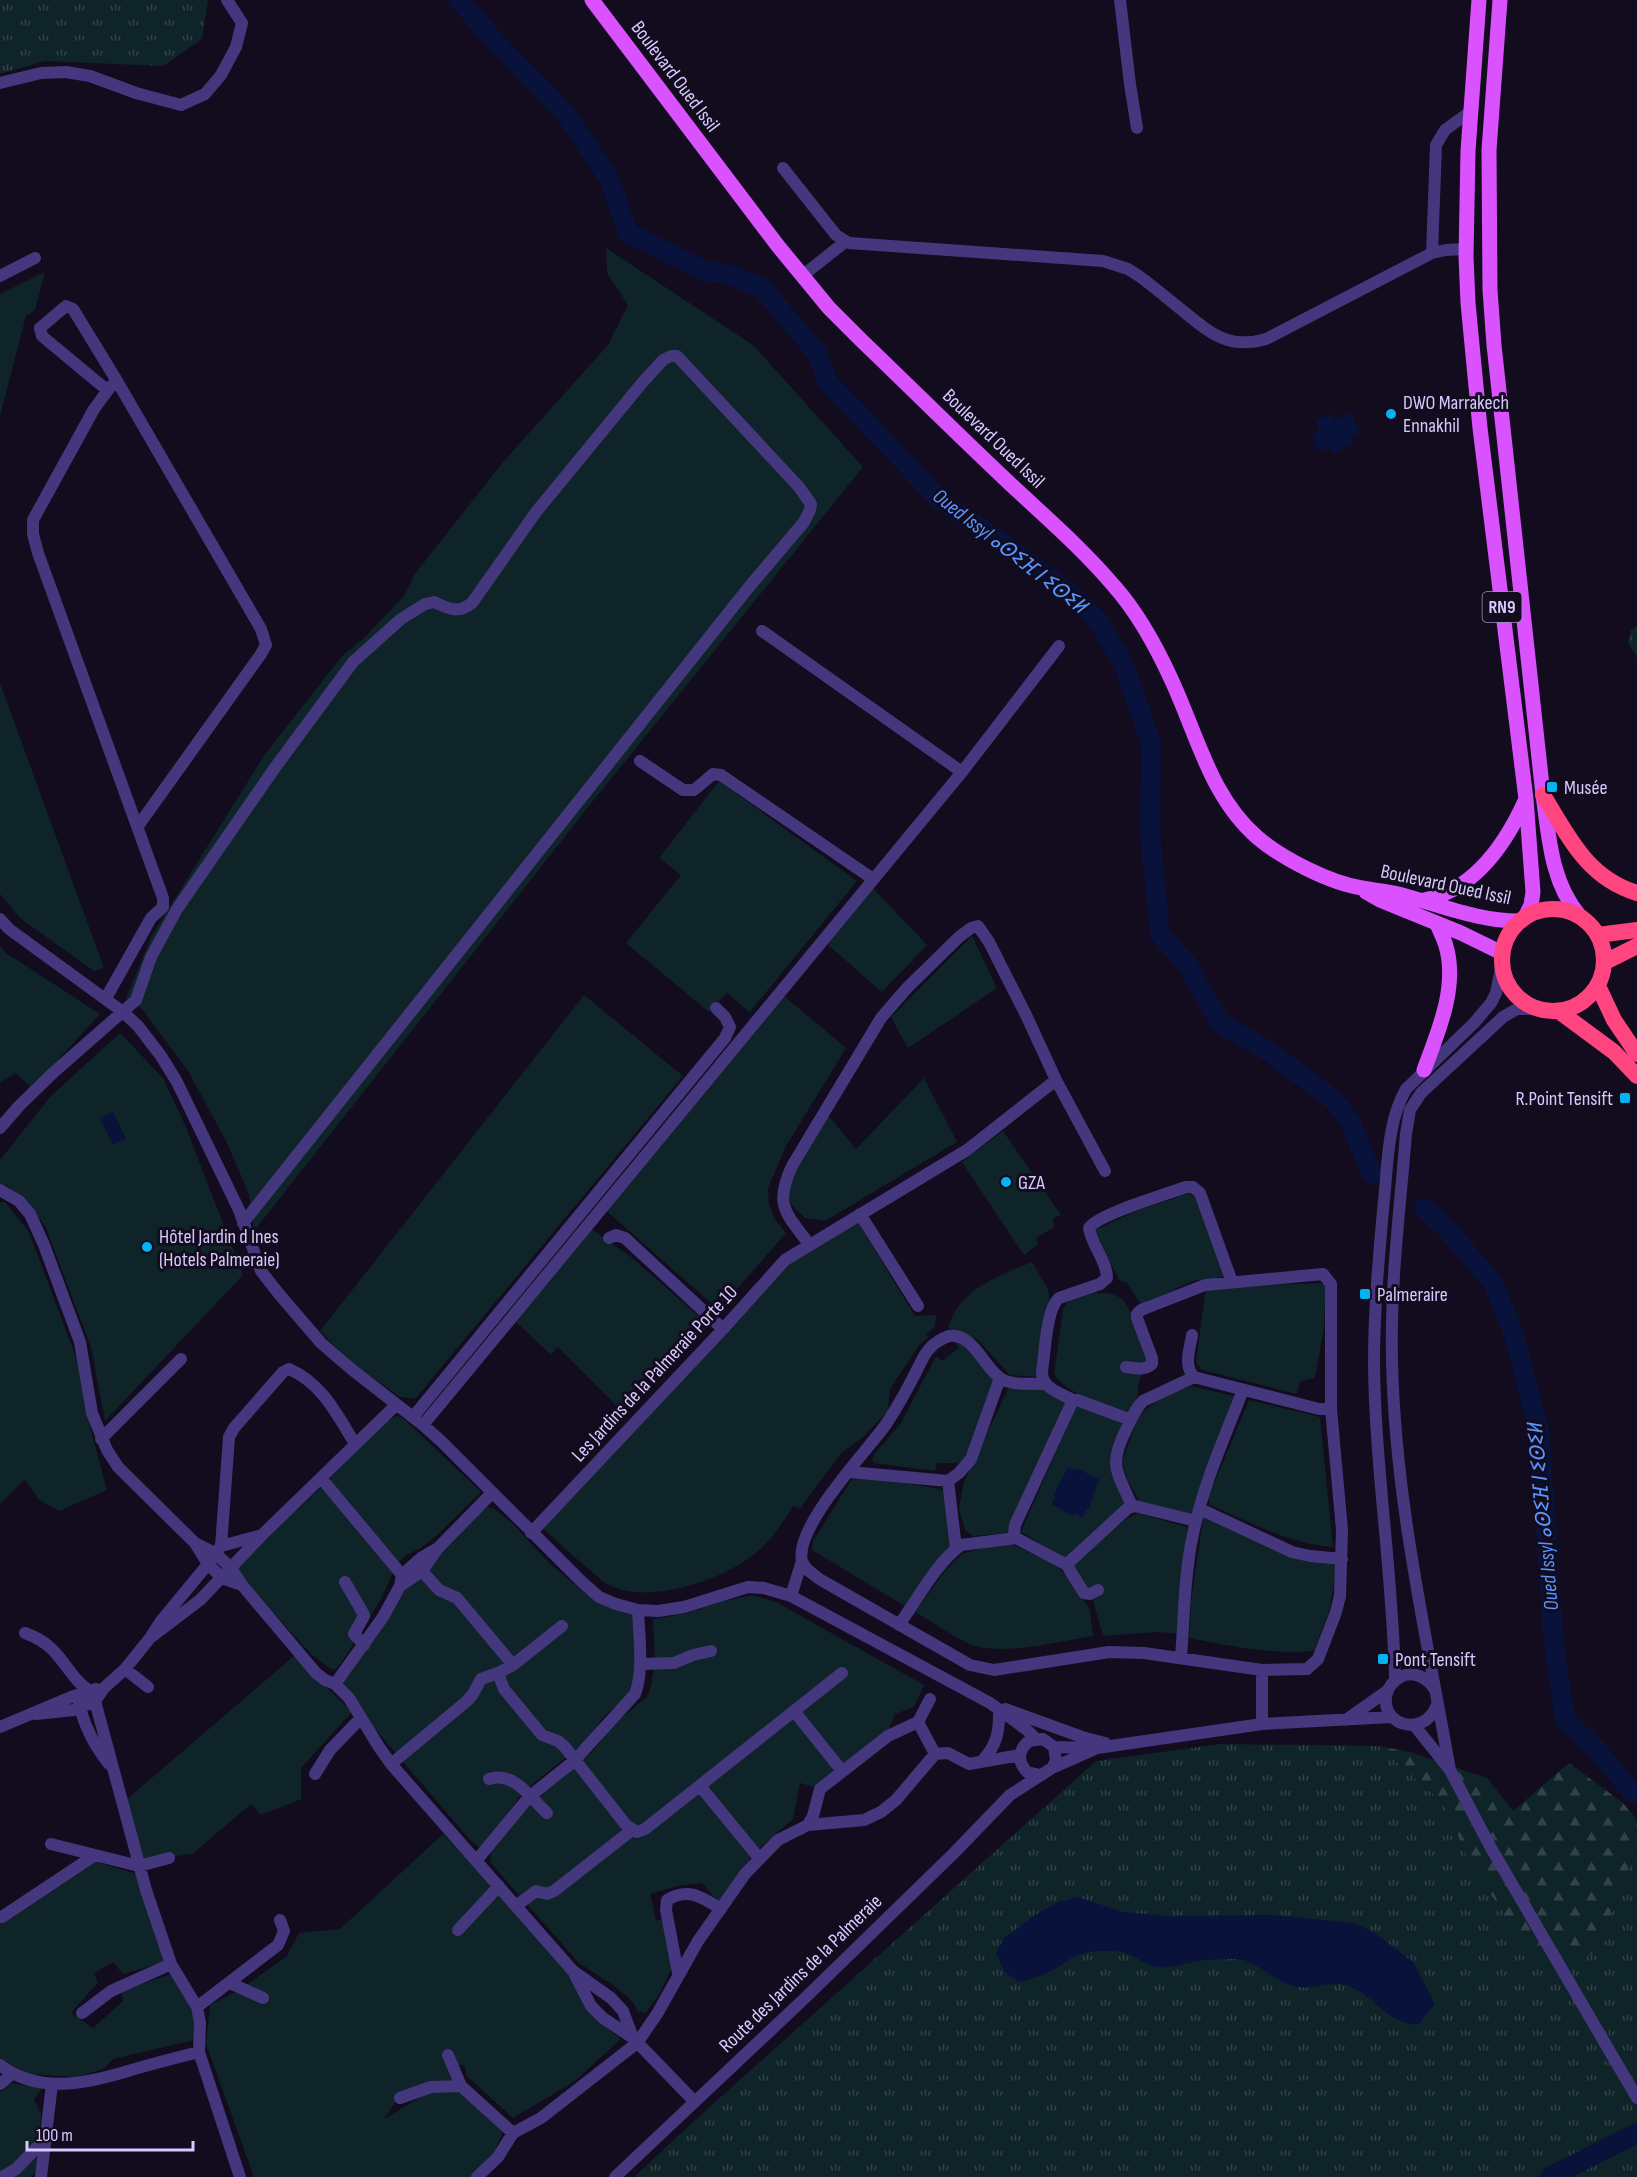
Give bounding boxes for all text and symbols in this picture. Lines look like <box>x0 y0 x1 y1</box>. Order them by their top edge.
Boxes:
street label: Boulevard Oued Issil <box>626 16 725 137</box>
street label: Boulevard Oued Issil <box>937 384 1049 493</box>
place label: DWO Marrakech Ennakhil <box>1403 391 1509 438</box>
marker: DWO Marrakech Ennakhil <box>1384 407 1398 421</box>
water label: Oued Issyl ⴰⵙⵉⴼ ⵏ ⵉⵙⵉⵍ <box>928 484 1093 620</box>
road number: RN9 <box>1482 592 1522 622</box>
place label: Musée <box>1564 776 1608 800</box>
marker: Musée <box>1545 780 1559 794</box>
street label: Boulevard Oued Issil <box>1378 859 1513 911</box>
place label: R.Point Tensift <box>1515 1087 1613 1111</box>
marker: R.Point Tensift <box>1618 1091 1632 1105</box>
place label: GZA <box>1018 1171 1045 1195</box>
marker: GZA <box>999 1175 1013 1189</box>
place label: Hôtel Jardin d Ines (Hotels Palmeraie) <box>159 1225 280 1272</box>
marker: Hôtel Jardin d Ines (Hotels Palmeraie) <box>140 1240 154 1254</box>
street label: Les Jardins de la Palmeraie Porte 10 <box>567 1281 743 1467</box>
place label: Palmeraire <box>1377 1283 1448 1307</box>
marker: Palmeraire <box>1358 1287 1372 1301</box>
water label: Oued Issyl ⴰⵙⵉⴼ ⵏ ⵉⵙⵉⵍ <box>1523 1420 1564 1612</box>
place label: Pont Tensift <box>1395 1648 1476 1672</box>
marker: Pont Tensift <box>1376 1652 1390 1666</box>
street label: Route des Jardins de la Palmeraie <box>714 1890 887 2058</box>
scale bar <box>27 2114 194 2152</box>
text: 100 m <box>36 2125 73 2146</box>

